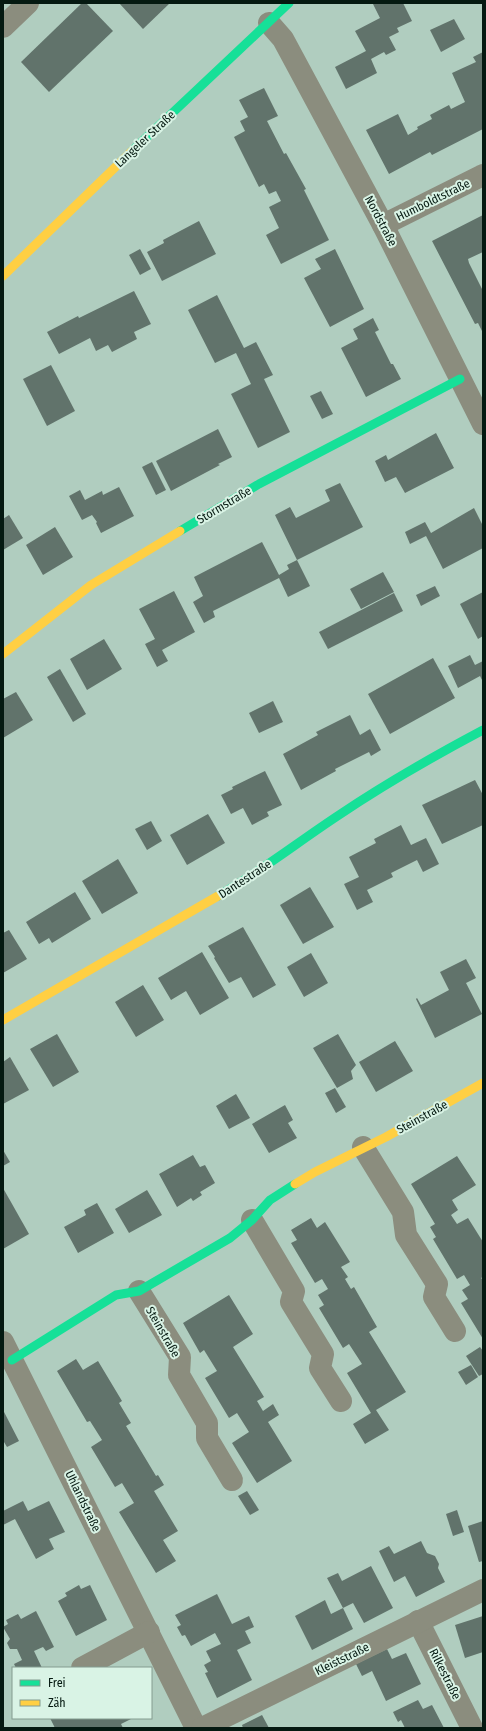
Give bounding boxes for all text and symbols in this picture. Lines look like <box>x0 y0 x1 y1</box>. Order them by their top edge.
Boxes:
street label: Langeler Straße <box>112 108 178 170</box>
street label: Humboldtstraße <box>394 176 472 224</box>
street label: Nordstraße <box>362 193 400 249</box>
street label: Stormstraße <box>194 483 254 527</box>
street label: Dantestraße <box>216 857 274 901</box>
street label: Steinstraße <box>394 1097 450 1137</box>
street label: Steinstraße <box>143 1304 183 1360</box>
street label: Uhlandstraße <box>62 1468 104 1534</box>
street label: Kleiststraße <box>313 1640 371 1678</box>
street label: Rilkestraße <box>426 1646 464 1702</box>
legend <box>12 1667 152 1719</box>
text: Frei <box>48 1676 66 1690</box>
text: Zäh <box>48 1696 66 1710</box>

